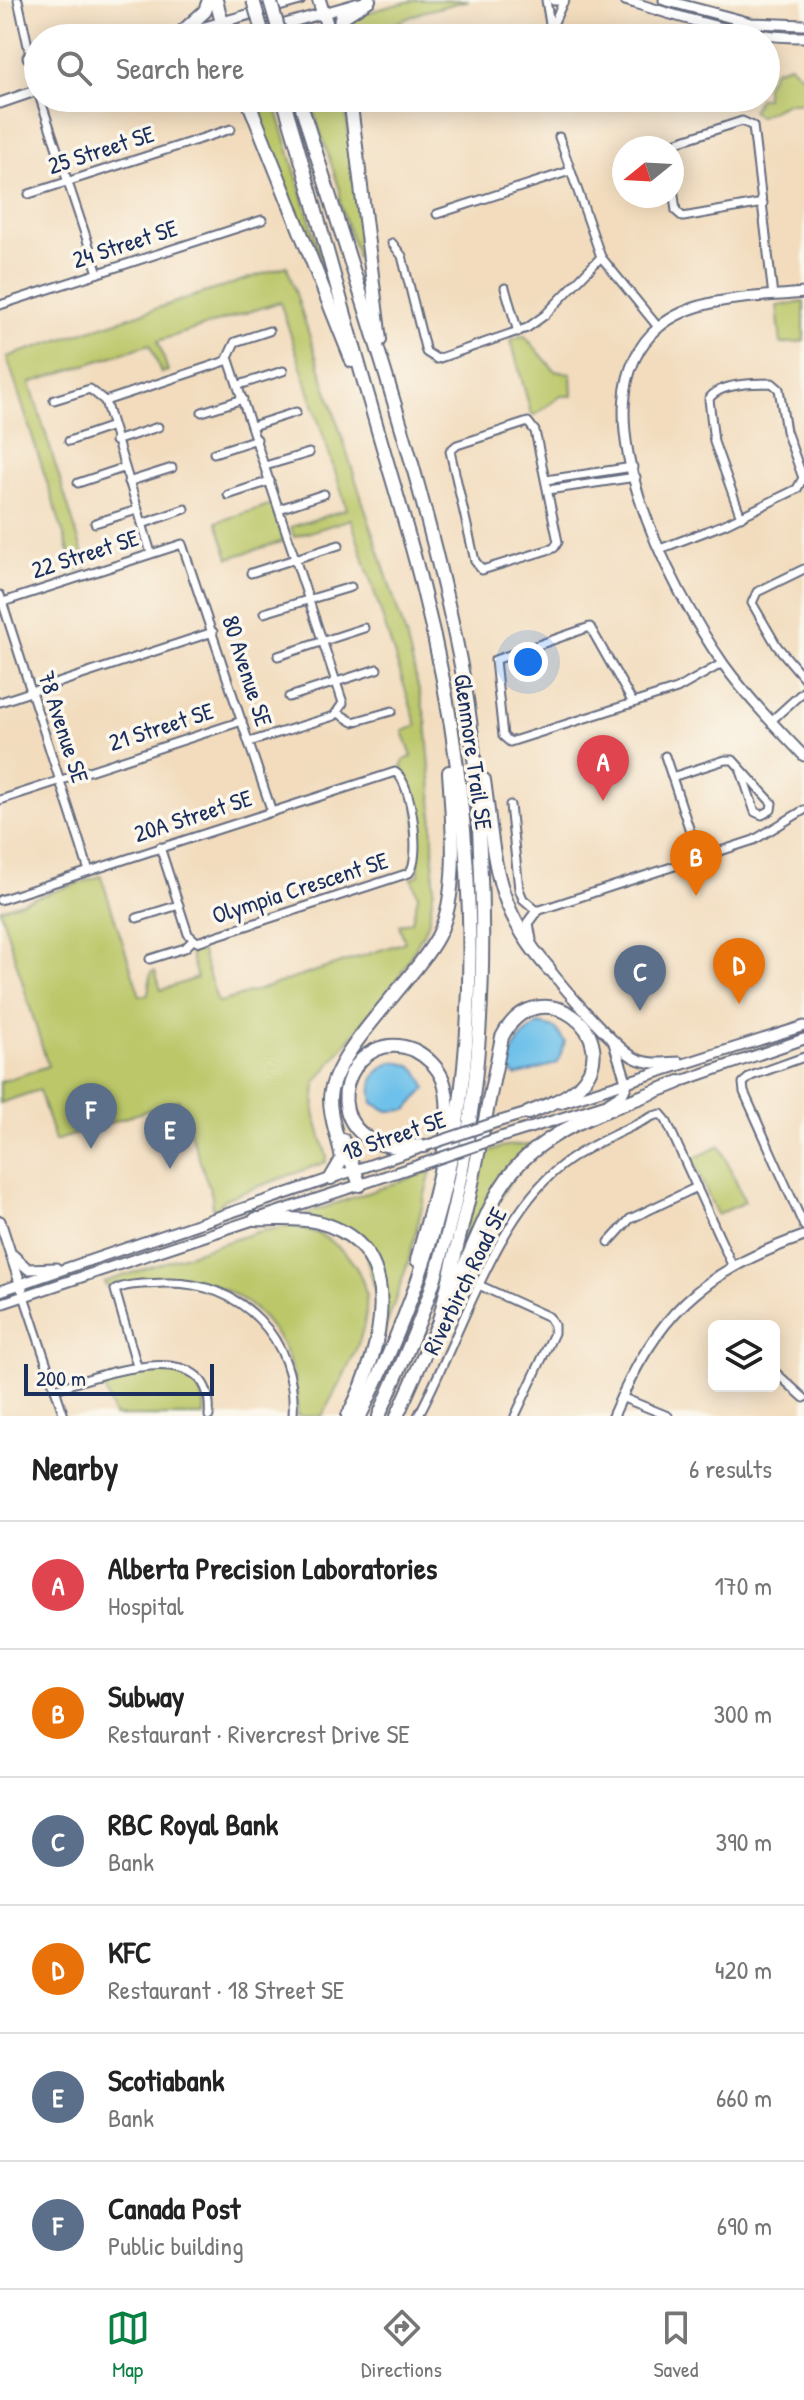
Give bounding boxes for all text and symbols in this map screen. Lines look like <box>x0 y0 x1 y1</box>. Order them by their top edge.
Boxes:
search box <box>24 24 780 112</box>
icon: search <box>52 46 96 90</box>
text: Search here <box>116 48 244 88</box>
street label: 25 Street SE <box>43 117 158 181</box>
north arrow <box>612 136 684 208</box>
street label: 24 Street SE <box>68 211 182 275</box>
street label: 22 Street SE <box>27 521 143 585</box>
street label: 80 Avenue SE <box>215 611 281 731</box>
your location <box>508 642 548 682</box>
street label: 78 Avenue SE <box>31 667 97 787</box>
street label: Glenmore Trail SE <box>447 672 501 832</box>
street label: 21 Street SE <box>104 694 218 758</box>
pin: A <box>577 735 629 801</box>
street label: 20A Street SE <box>130 781 256 849</box>
pin: B <box>670 830 722 896</box>
street label: Olympia Crescent SE <box>208 843 392 931</box>
pin: D <box>713 938 765 1004</box>
pin: C <box>614 945 666 1011</box>
pin: F <box>65 1083 117 1149</box>
street label: 18 Street SE <box>338 1102 450 1168</box>
pin: E <box>144 1103 196 1169</box>
street label: Riverbirch Road SE <box>415 1201 514 1360</box>
map controls <box>708 1320 780 1392</box>
button: layers <box>708 1320 780 1392</box>
scale bar <box>24 1360 214 1396</box>
text: 200 m <box>36 1363 86 1393</box>
text: Nearby <box>32 1445 118 1491</box>
text: 6 results <box>689 1451 772 1486</box>
text: Alberta Precision Laboratories <box>108 1548 437 1588</box>
text: A <box>52 1568 64 1603</box>
text: 170 m <box>714 1568 772 1603</box>
text: Hospital <box>108 1588 184 1623</box>
text: Subway <box>108 1676 184 1716</box>
text: B <box>51 1696 65 1731</box>
text: 300 m <box>713 1696 772 1731</box>
text: Restaurant · Rivercrest Drive SE <box>108 1716 410 1751</box>
text: RBC Royal Bank <box>108 1804 278 1844</box>
text: C <box>51 1824 65 1859</box>
text: 390 m <box>716 1824 772 1859</box>
text: Bank <box>108 1844 154 1879</box>
text: KFC <box>108 1932 151 1972</box>
text: D <box>52 1952 64 1987</box>
text: 420 m <box>715 1952 772 1987</box>
text: Restaurant · 18 Street SE <box>108 1972 344 2007</box>
text: Scotiabank <box>108 2060 224 2100</box>
text: E <box>52 2080 64 2115</box>
text: 660 m <box>716 2080 772 2115</box>
text: Bank <box>108 2100 154 2135</box>
text: Canada Post <box>108 2188 240 2228</box>
text: F <box>53 2208 63 2243</box>
text: 690 m <box>717 2208 772 2243</box>
text: Public building <box>108 2228 244 2263</box>
tab: Map <box>106 2306 150 2384</box>
tab: Directions <box>361 2306 442 2384</box>
tab: Saved <box>653 2306 698 2384</box>

